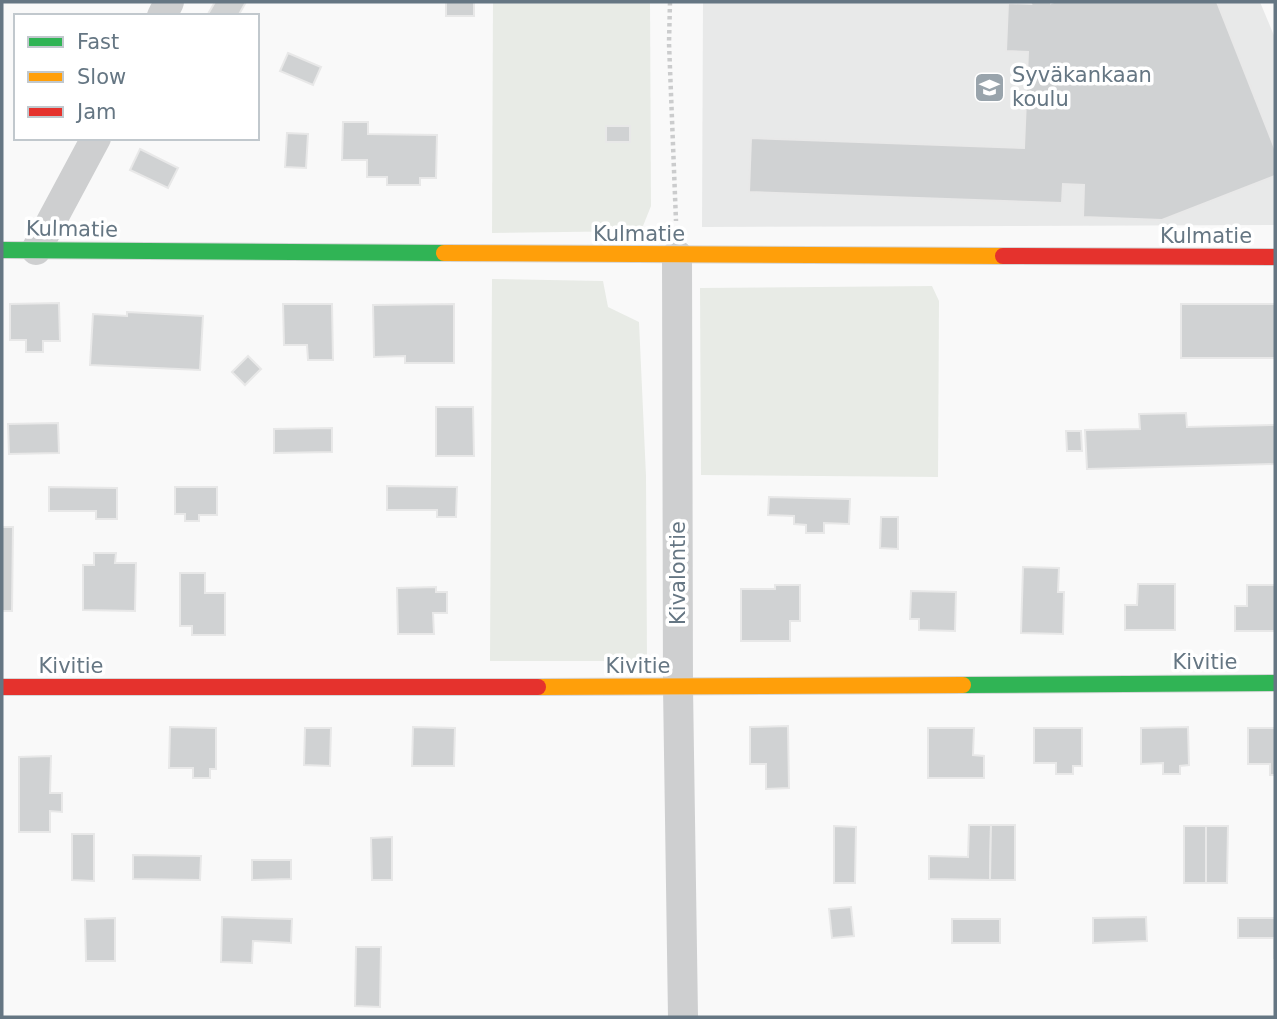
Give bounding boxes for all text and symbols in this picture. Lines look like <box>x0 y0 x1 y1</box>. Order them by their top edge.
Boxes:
legend <box>14 14 259 140</box>
text: Fast <box>77 30 119 54</box>
place label: Syväkankaan koulu <box>1012 63 1152 111</box>
text: Slow <box>77 65 126 89</box>
school or university icon: Syväkankaan koulu <box>972 70 1006 104</box>
text: Jam <box>75 100 117 124</box>
street label: Kulmatie <box>26 216 118 242</box>
street label: Kulmatie <box>593 222 685 246</box>
street label: Kulmatie <box>1160 224 1252 248</box>
street label: Kivalontie <box>666 521 690 625</box>
street label: Kivitie <box>1173 650 1237 674</box>
street label: Kivitie <box>39 654 103 678</box>
street label: Kivitie <box>606 654 670 678</box>

